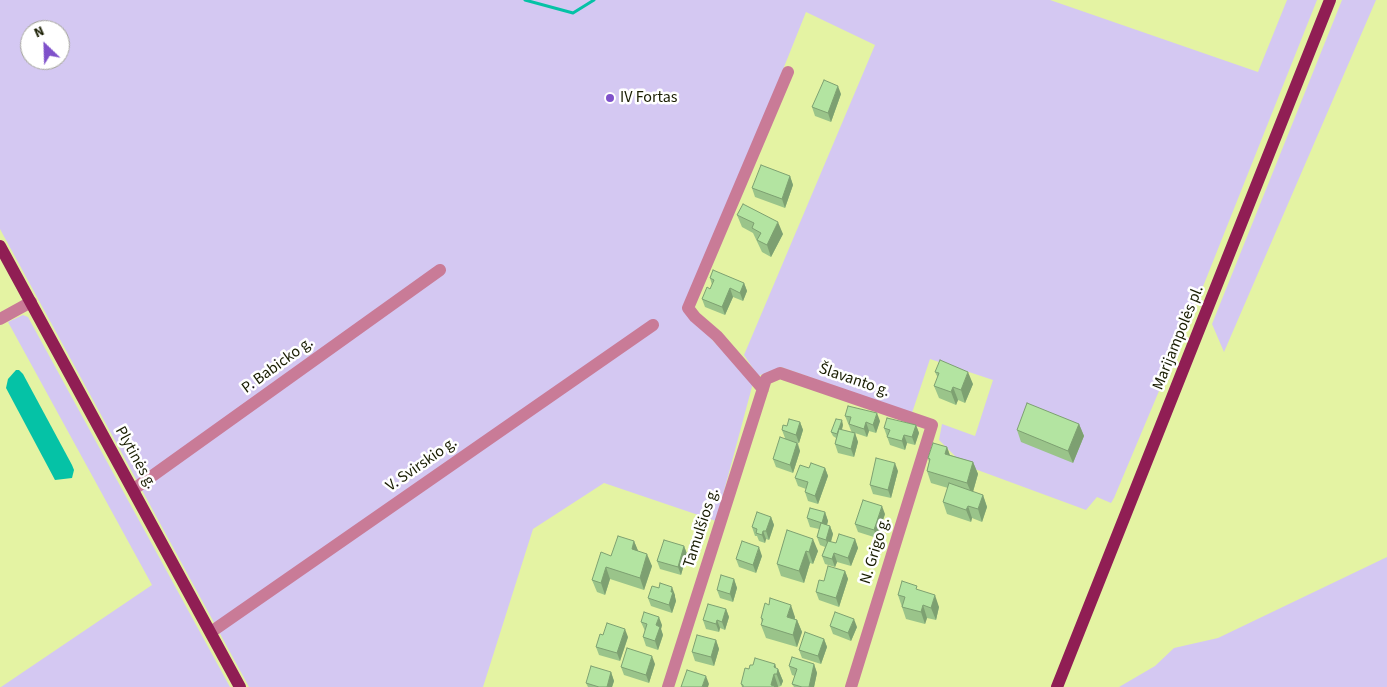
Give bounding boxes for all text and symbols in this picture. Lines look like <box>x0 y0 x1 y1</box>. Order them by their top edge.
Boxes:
north arrow <box>20 20 70 70</box>
text: N <box>31 21 48 43</box>
place label: IV Fortas <box>620 88 677 108</box>
marker: IV Fortas <box>604 92 616 104</box>
street label: Marijampolės pl. <box>1149 283 1209 393</box>
street label: P. Babicko g. <box>239 334 317 398</box>
street label: Šlavanto g. <box>816 360 892 402</box>
street label: Plytinės g. <box>110 423 160 493</box>
street label: V. Svirskio g. <box>383 434 461 496</box>
street label: Tamulšios g. <box>680 486 724 570</box>
street label: N. Grigo g. <box>857 515 895 587</box>

